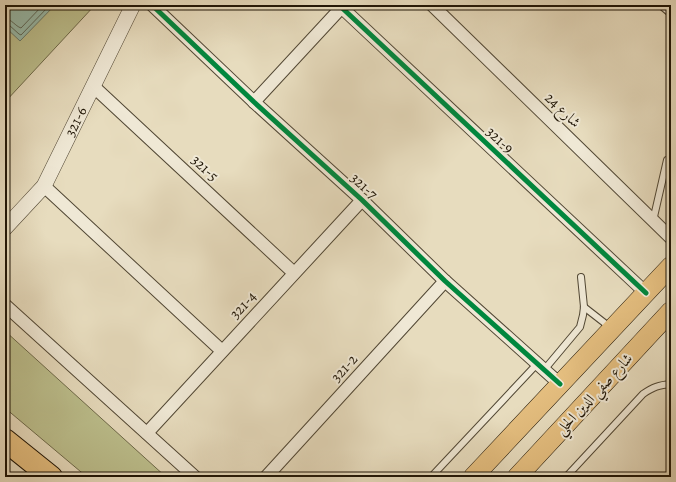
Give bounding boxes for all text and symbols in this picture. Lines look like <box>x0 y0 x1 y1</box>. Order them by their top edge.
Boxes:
street label: شارع 24 <box>539 88 585 134</box>
street label: 321-6 <box>60 103 92 140</box>
street label: 321-9 <box>482 122 518 158</box>
street label: 321-5 <box>187 150 223 186</box>
street label: 321-7 <box>346 168 382 204</box>
street label: 321-4 <box>225 287 261 323</box>
street label: شارع صفي الدين الحلي <box>551 349 640 442</box>
street label: 321-2 <box>326 350 362 386</box>

